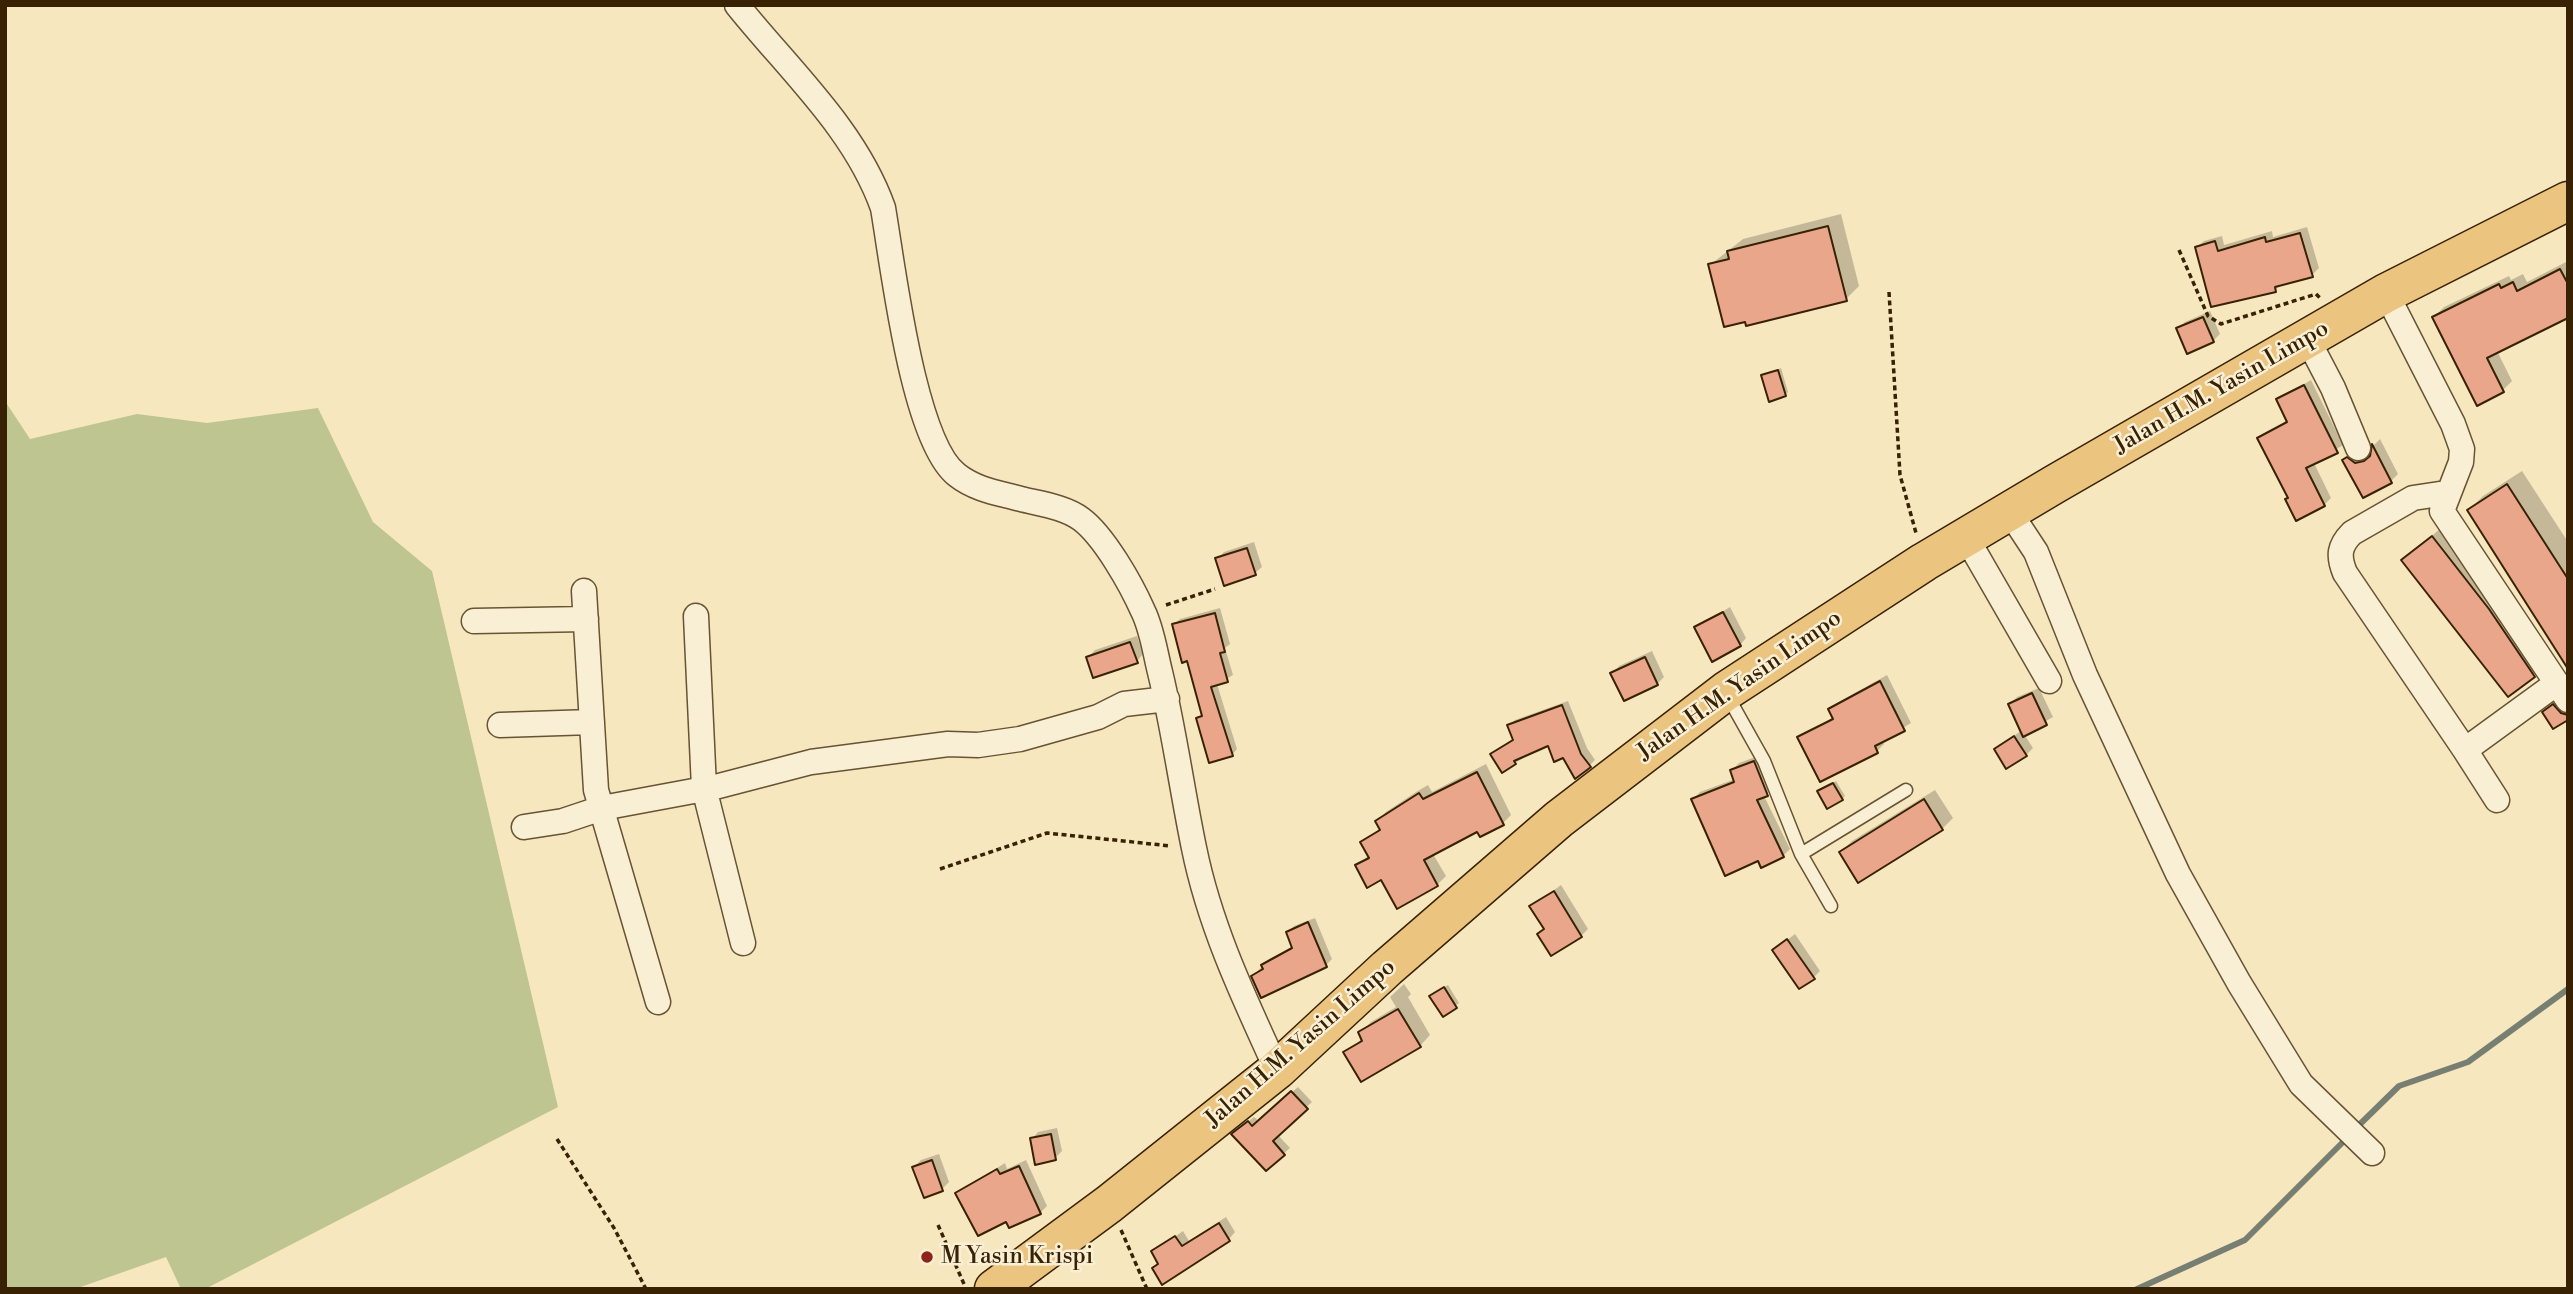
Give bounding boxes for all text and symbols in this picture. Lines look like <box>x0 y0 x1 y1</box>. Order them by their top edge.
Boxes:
street label: Jalan H.M. Yasin Limpo <box>2110 315 2334 461</box>
street label: Jalan H.M. Yasin Limpo <box>1633 605 1847 767</box>
street label: Jalan H.M. Yasin Limpo <box>1200 954 1402 1134</box>
place label: M Yasin Krispi <box>941 1243 1093 1271</box>
marker: M Yasin Krispi <box>919 1249 935 1265</box>

